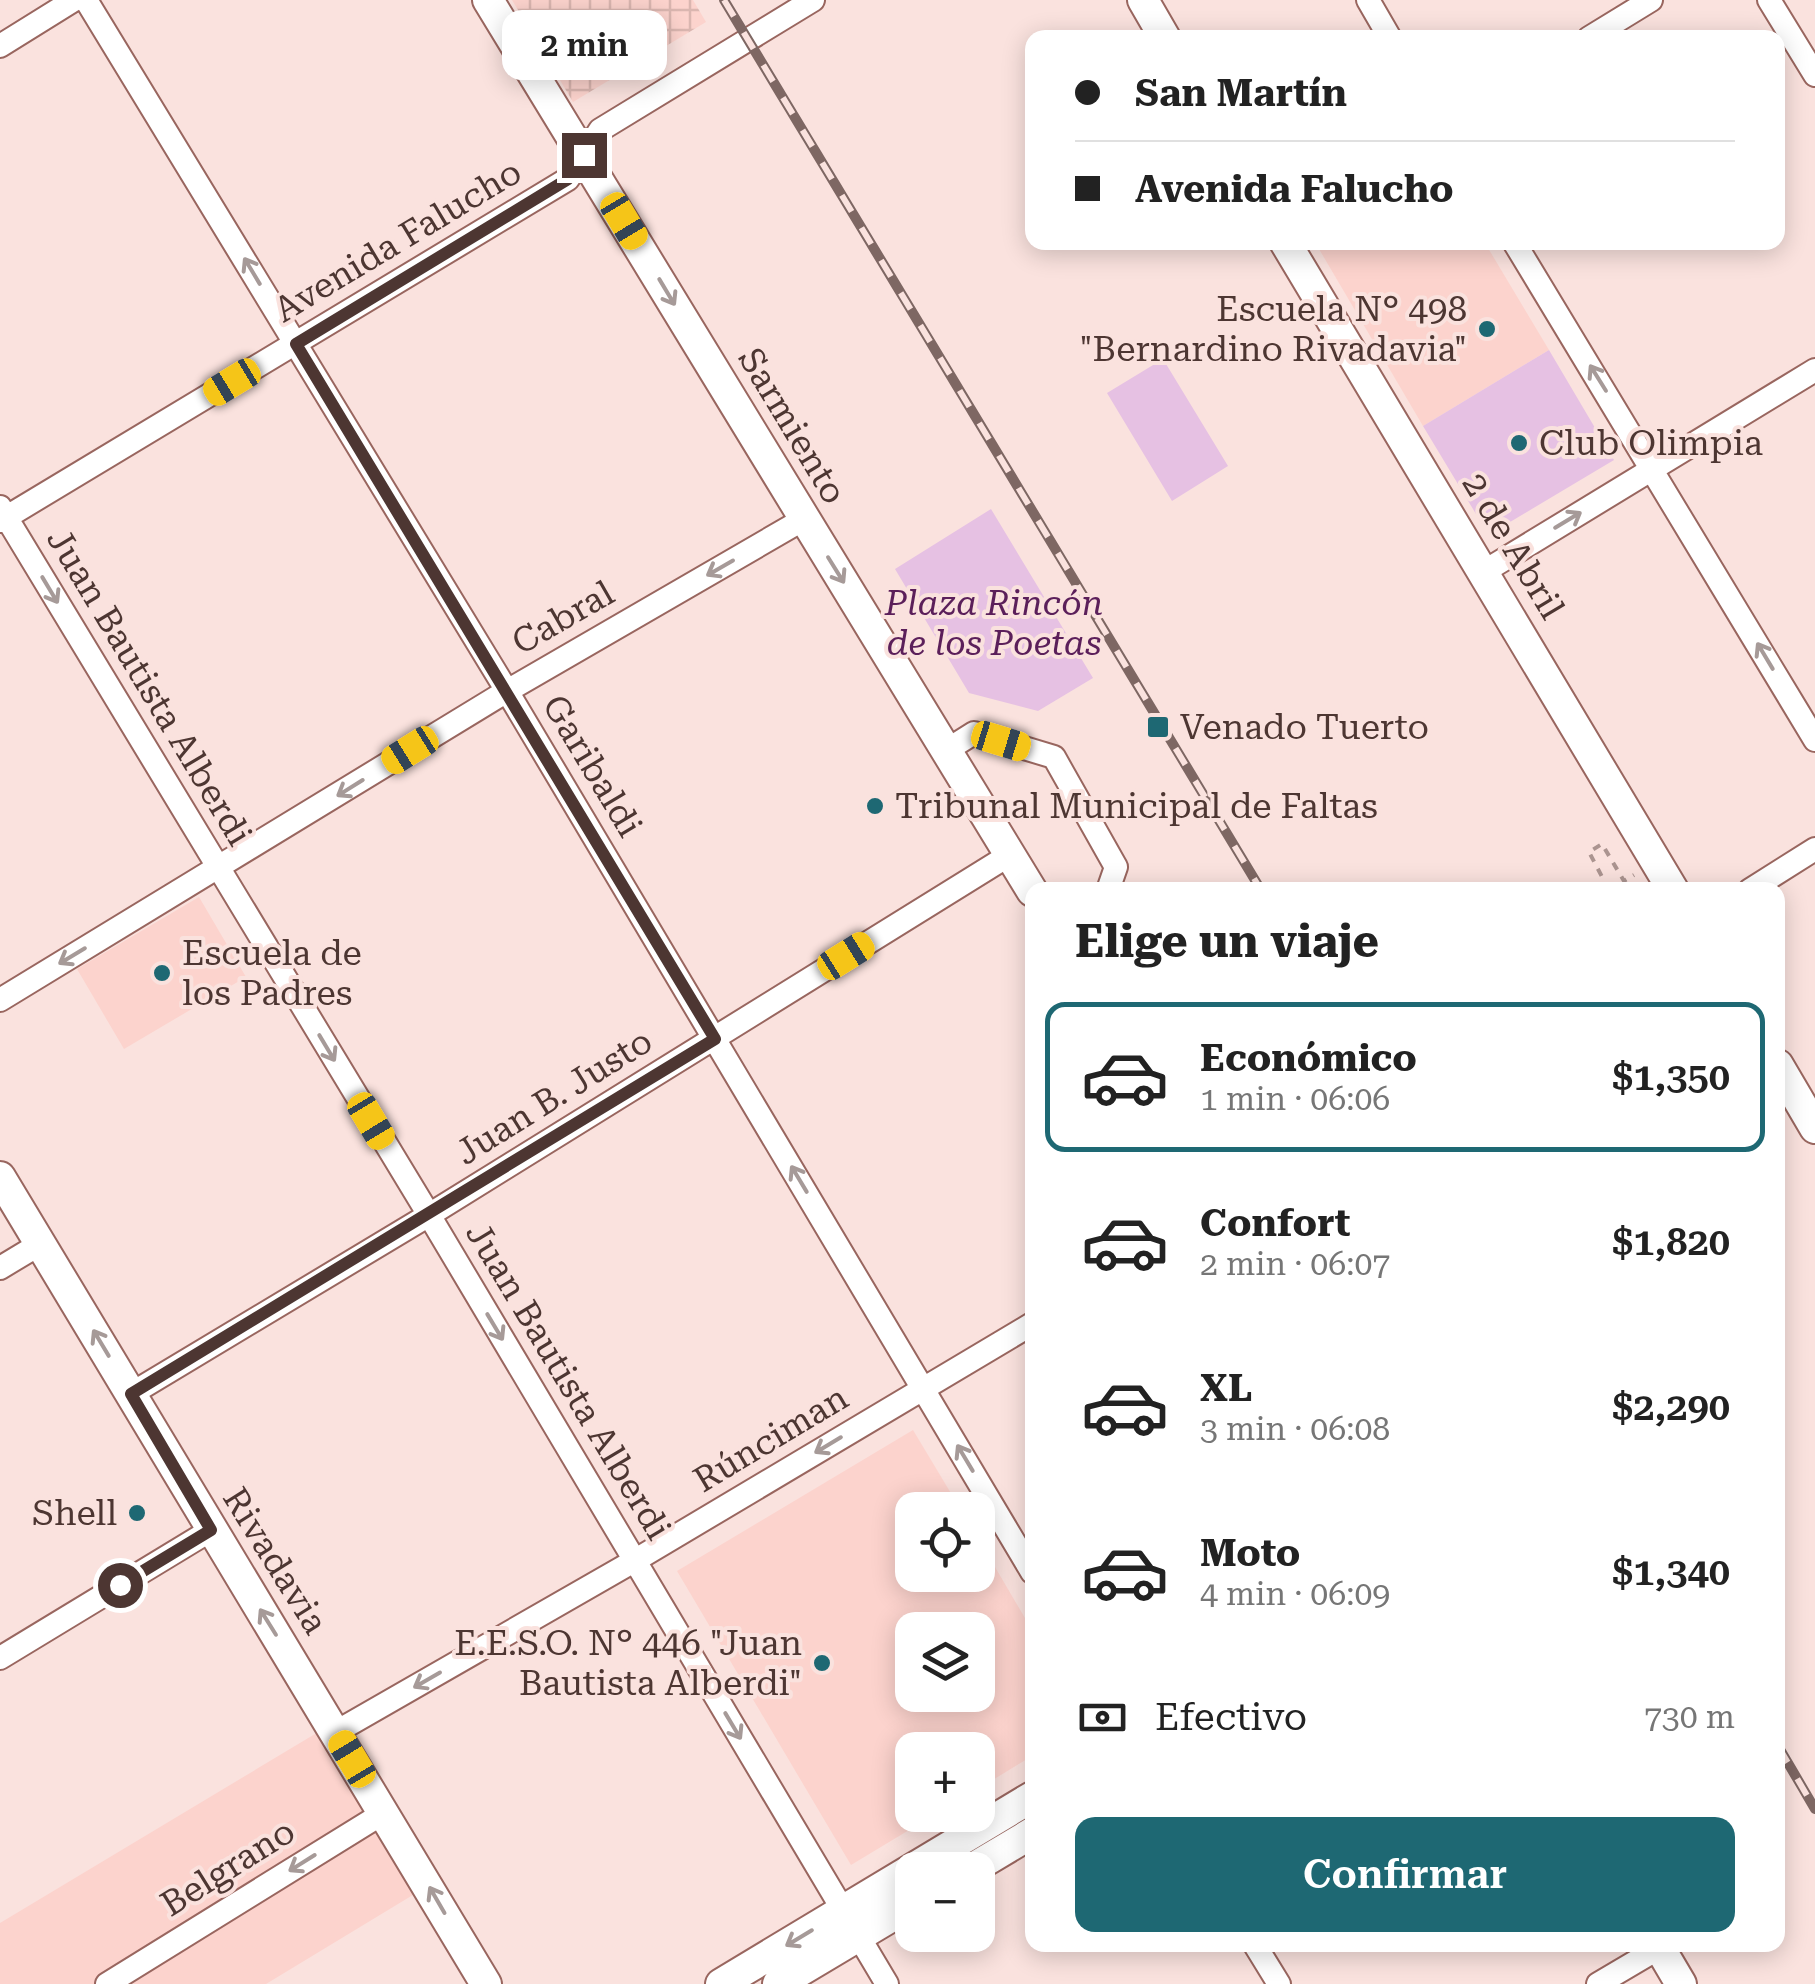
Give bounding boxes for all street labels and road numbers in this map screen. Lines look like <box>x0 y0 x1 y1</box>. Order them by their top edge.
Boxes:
street label: Avenida Falucho <box>267 151 529 331</box>
street label: Sarmiento <box>730 341 854 511</box>
street label: 2 de Abril <box>1453 466 1573 627</box>
street label: Juan Bautista Alberdi <box>38 521 260 853</box>
street label: Cabral <box>505 573 621 663</box>
street label: Garibaldi <box>534 688 650 844</box>
street label: Juan B. Justo <box>448 1020 660 1174</box>
street label: Juan Bautista Alberdi <box>457 1215 679 1547</box>
street label: Rúnciman <box>687 1377 855 1501</box>
street label: Rivadavia <box>214 1480 336 1642</box>
street label: Belgrano <box>153 1811 303 1925</box>

